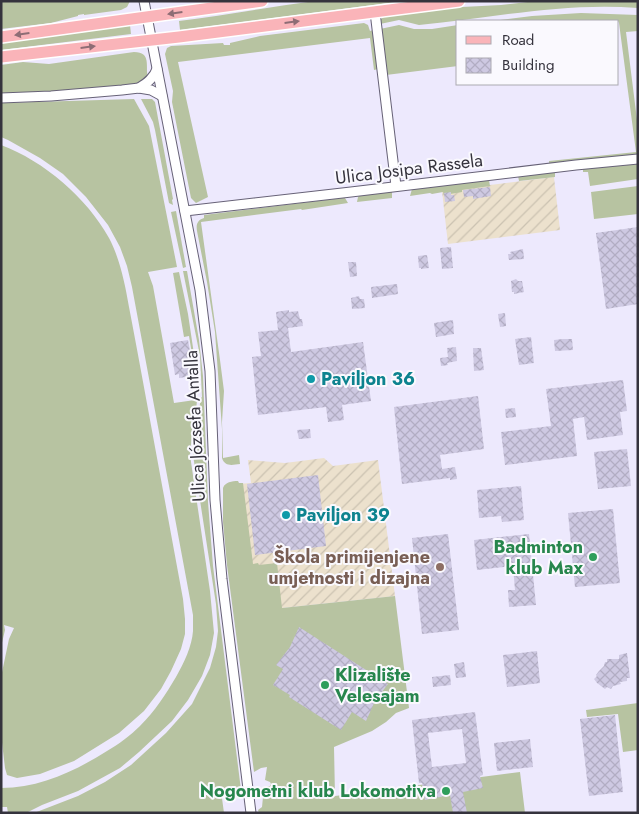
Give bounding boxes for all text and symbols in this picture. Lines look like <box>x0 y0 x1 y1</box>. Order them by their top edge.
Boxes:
one-way arrow <box>166 9 182 17</box>
one-way arrow <box>284 18 300 26</box>
legend <box>456 20 619 85</box>
text: Road <box>502 29 534 51</box>
one-way arrow <box>14 30 30 38</box>
one-way arrow <box>80 43 96 51</box>
text: Building <box>502 54 554 76</box>
street label: Ulica Josipa Rassela <box>334 147 484 191</box>
street label: Ulica Józsefa Antalla <box>178 349 212 503</box>
place label: Paviljon 36 <box>321 366 415 392</box>
marker: Paviljon 36 <box>305 373 317 385</box>
place label: Paviljon 39 <box>296 502 390 528</box>
marker: Paviljon 39 <box>280 509 292 521</box>
place label: Badminton klub Max <box>493 534 583 581</box>
place label: Škola primijenjene umjetnosti i dizajna <box>268 544 430 591</box>
marker: Badminton klub Max <box>587 551 599 563</box>
marker: Škola primijenjene umjetnosti i dizajna <box>434 561 446 573</box>
place label: Klizalište Velesajam <box>334 662 420 709</box>
marker: Klizalište Velesajam <box>319 679 331 691</box>
place label: Nogometni klub Lokomotiva <box>200 778 436 804</box>
marker: Nogometni klub Lokomotiva <box>440 785 452 797</box>

